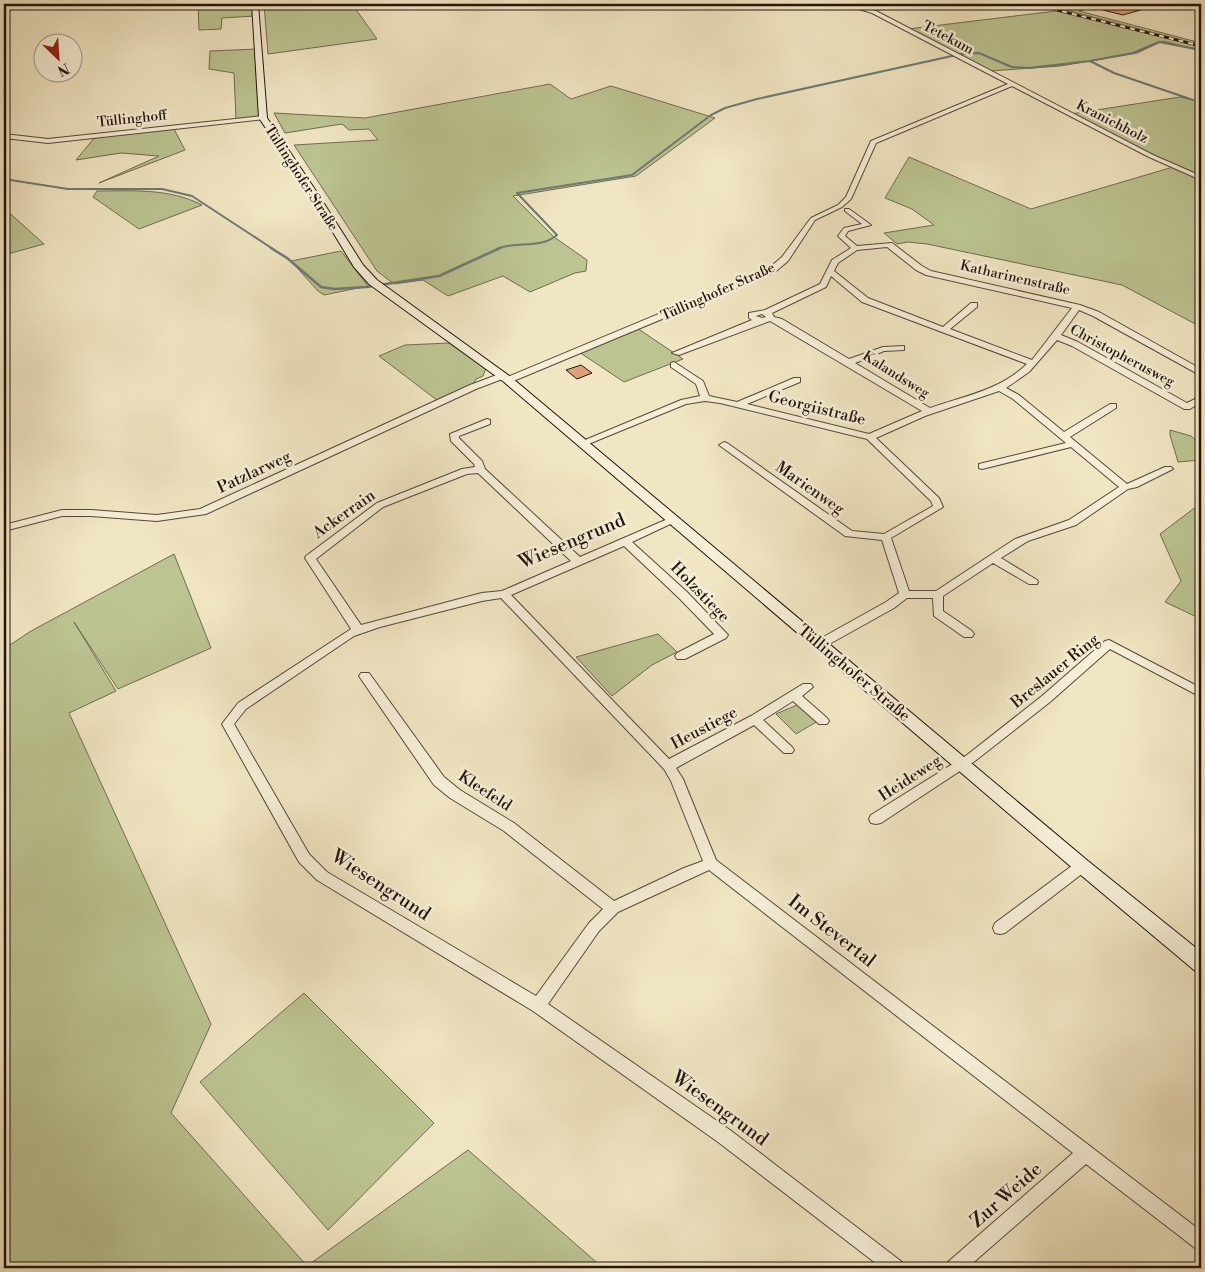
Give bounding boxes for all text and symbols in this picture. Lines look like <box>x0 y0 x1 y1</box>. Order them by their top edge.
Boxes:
street label: Tetekum <box>919 17 977 59</box>
north arrow <box>32 32 82 82</box>
text: N <box>54 58 72 79</box>
street label: Kranichholz <box>1073 96 1151 148</box>
street label: Tüllinghoff <box>96 106 169 132</box>
street label: Tüllinghofer Straße <box>260 122 342 234</box>
street label: Katharinenstraße <box>958 257 1072 299</box>
street label: Tüllinghofer Straße <box>658 259 778 325</box>
street label: Christopherusweg <box>1067 321 1178 392</box>
street label: Kalandsweg <box>859 347 933 403</box>
street label: Georgiistraße <box>766 386 868 430</box>
street label: Patzlarweg <box>214 446 295 498</box>
street label: Marienweg <box>772 457 849 519</box>
street label: Ackerrain <box>308 485 380 543</box>
street label: Wiesengrund <box>514 508 629 575</box>
street label: Holzstiege <box>666 558 734 626</box>
street label: Tüllinghofer Straße <box>794 620 914 726</box>
street label: Breslauer Ring <box>1006 629 1104 713</box>
street label: Heustiege <box>667 702 741 754</box>
street label: Heideweg <box>875 750 946 806</box>
street label: Kleefeld <box>454 766 516 816</box>
street label: Wiesengrund <box>326 843 435 926</box>
street label: Im Stevertal <box>783 889 881 973</box>
street label: Wiesengrund <box>666 1064 773 1151</box>
street label: Zur Weide <box>965 1157 1047 1233</box>

